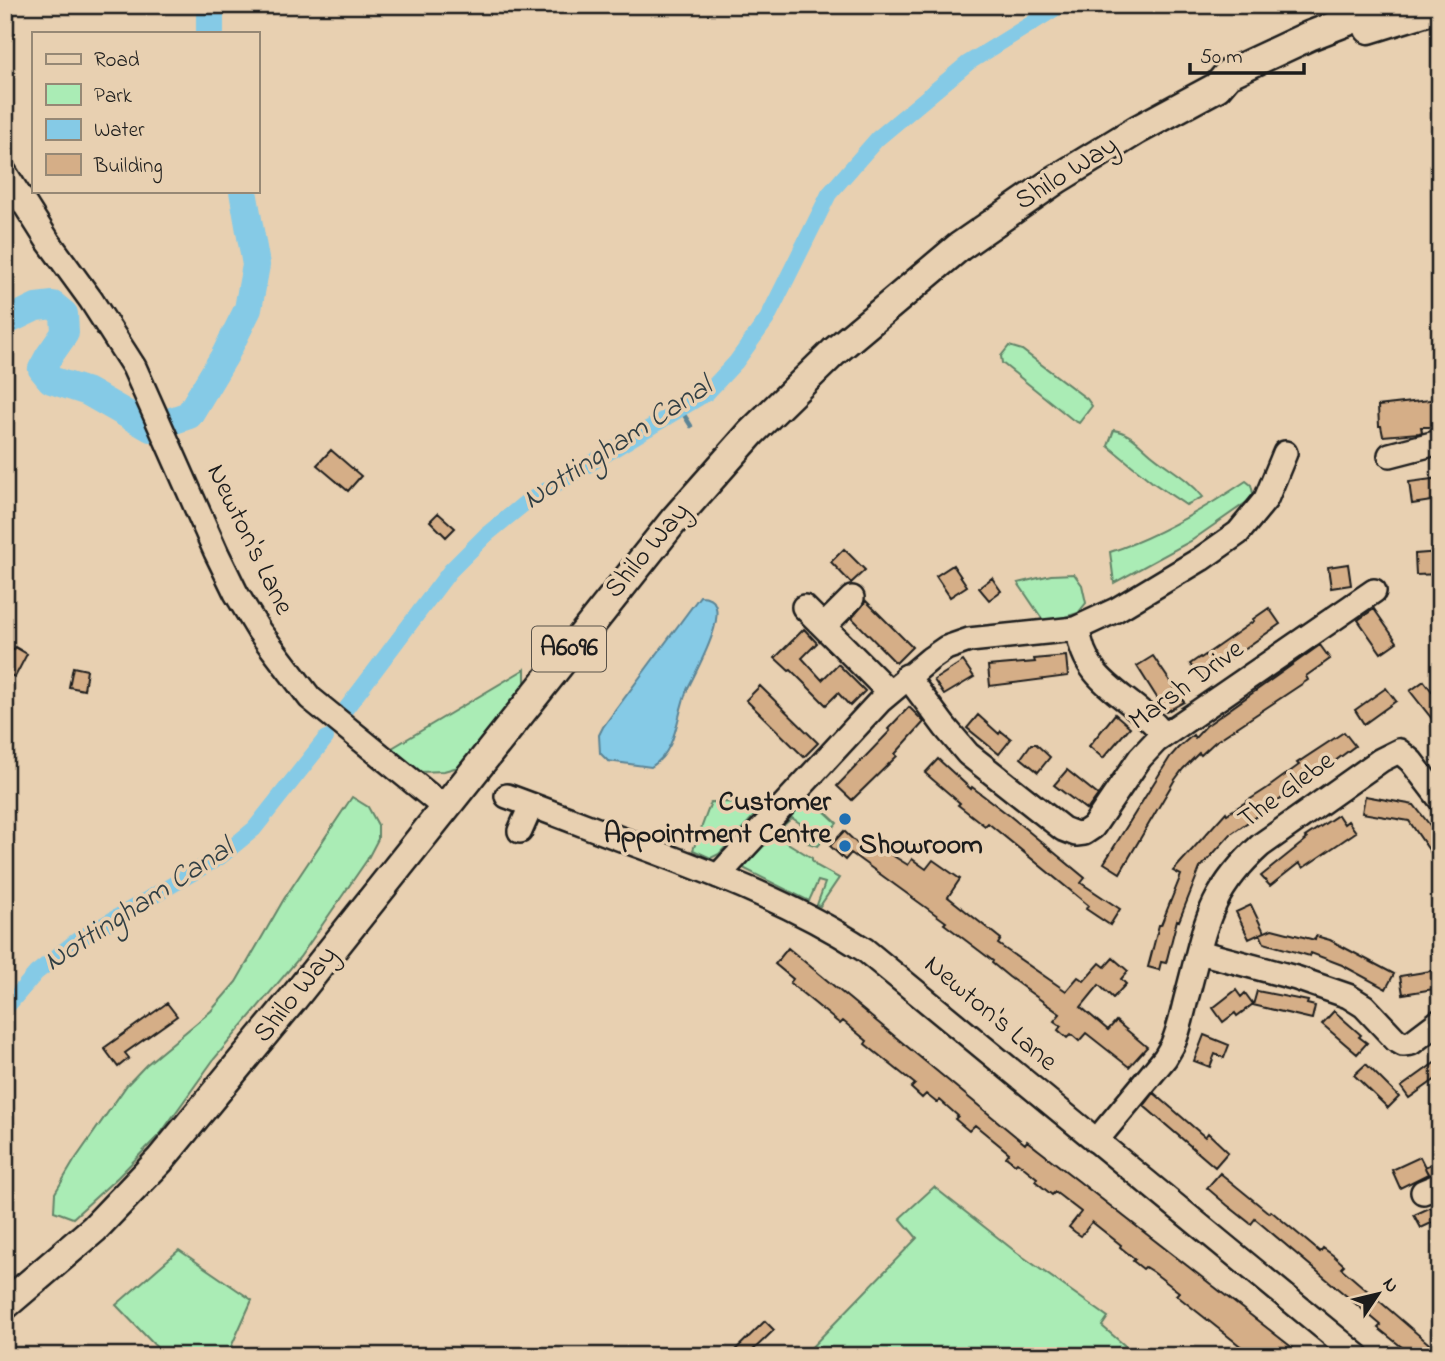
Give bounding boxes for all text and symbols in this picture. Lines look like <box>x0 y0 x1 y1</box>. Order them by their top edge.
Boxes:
legend <box>32 32 259 192</box>
scale bar <box>1190 32 1303 76</box>
text: 50 m <box>1200 43 1243 73</box>
text: Road <box>94 46 140 76</box>
text: Park <box>94 82 133 112</box>
text: Water <box>94 116 145 146</box>
street label: Shilo Way <box>1007 126 1127 222</box>
text: Building <box>93 152 163 184</box>
water label: Nottingham Canal <box>514 364 725 522</box>
street label: Newton's Lane <box>195 458 303 623</box>
street label: Shilo Way <box>595 494 701 608</box>
road number: A6096 <box>532 626 606 671</box>
street label: Marsh Drive <box>1121 630 1254 742</box>
street label: The Glebe <box>1230 742 1344 840</box>
place label: Customer Appointment Centre <box>604 783 832 856</box>
marker: Customer Appointment Centre <box>837 811 853 827</box>
water label: Nottingham Canal <box>35 826 246 984</box>
place label: Showroom <box>859 826 983 867</box>
marker: Showroom <box>837 838 853 854</box>
street label: Shilo Way <box>244 937 348 1053</box>
street label: Newton's Lane <box>914 946 1066 1083</box>
north arrow <box>1344 1260 1414 1330</box>
text: N <box>1375 1273 1405 1299</box>

